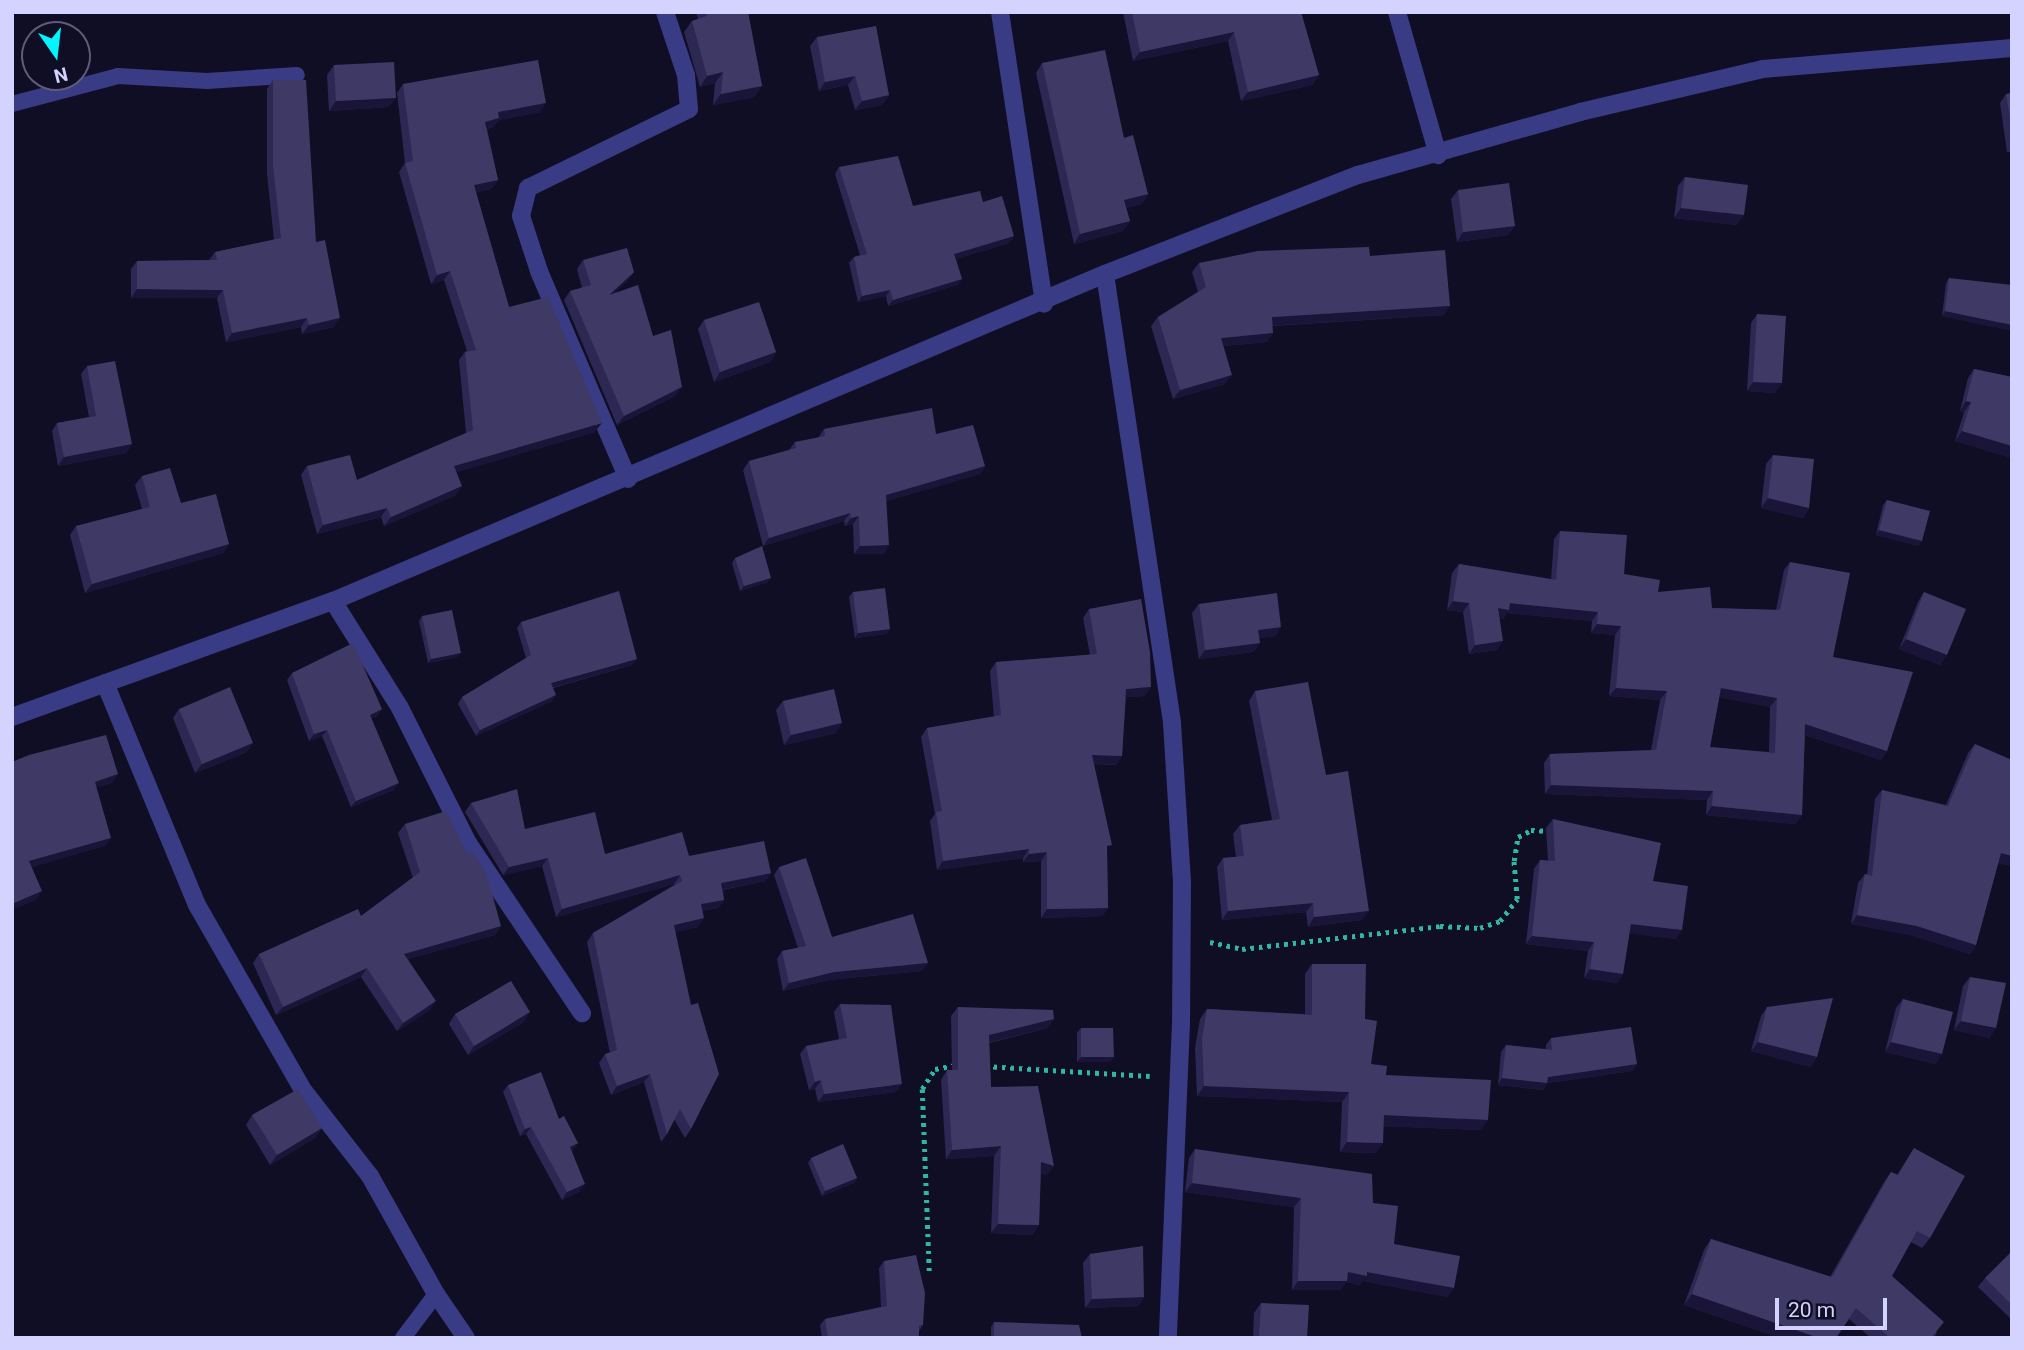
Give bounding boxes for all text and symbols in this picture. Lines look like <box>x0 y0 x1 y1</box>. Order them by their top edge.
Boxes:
north arrow <box>21 21 91 91</box>
text: N <box>51 62 70 88</box>
scale bar <box>1779 1284 1891 1328</box>
text: 20 m <box>1788 1298 1835 1322</box>

